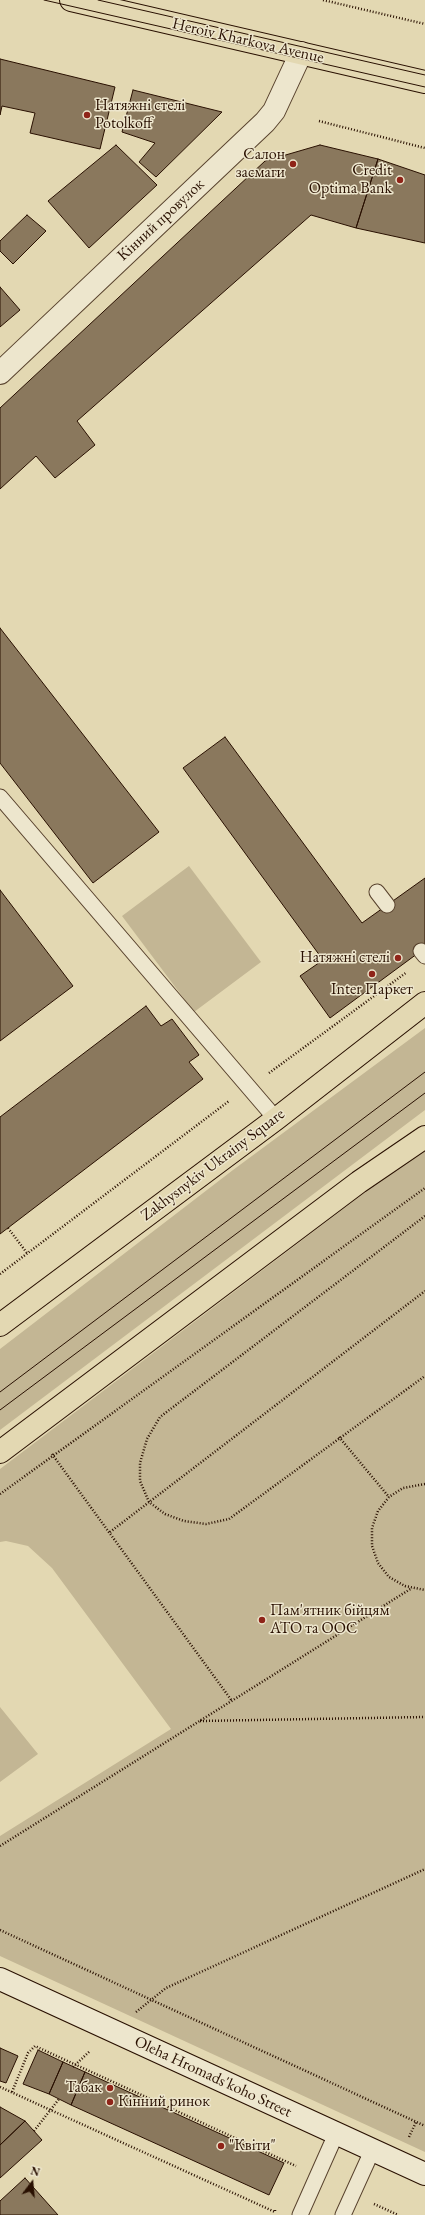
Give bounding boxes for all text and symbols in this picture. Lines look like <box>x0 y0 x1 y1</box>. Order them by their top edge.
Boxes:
street label: Heroiv Kharkova Avenue <box>170 14 326 68</box>
place label: Натяжні стелі Potolkoff <box>95 96 185 134</box>
marker: Натяжні стелі Potolkoff <box>82 110 92 120</box>
place label: Салон засмаги <box>235 145 285 183</box>
marker: Салон засмаги <box>288 159 298 169</box>
place label: Credit Optima Bank <box>309 161 392 199</box>
street label: Кінний провулок <box>114 175 208 265</box>
marker: Credit Optima Bank <box>395 175 405 185</box>
place label: Натяжні стелі <box>300 948 390 968</box>
marker: Натяжні стелі <box>393 953 403 963</box>
marker: Inter Паркет <box>367 969 377 979</box>
place label: Inter Паркет <box>331 980 413 1000</box>
street label: Zakhysnykiv Ukrainy Square <box>137 1105 289 1225</box>
place label: Пам'ятник бійцям АТО та ООС <box>270 1601 389 1639</box>
marker: Пам'ятник бійцям АТО та ООС <box>257 1615 267 1625</box>
street label: Oleha Hromadsʹkoho Street <box>131 2032 295 2122</box>
place label: Табак <box>66 2078 102 2098</box>
marker: Табак <box>105 2083 115 2093</box>
place label: Кінний ринок <box>118 2092 210 2112</box>
marker: Кінний ринок <box>105 2097 115 2107</box>
place label: "Квіти" <box>229 2136 276 2156</box>
marker: "Квіти" <box>216 2141 226 2151</box>
north arrow <box>12 2163 52 2203</box>
text: N <box>29 2164 42 2179</box>

